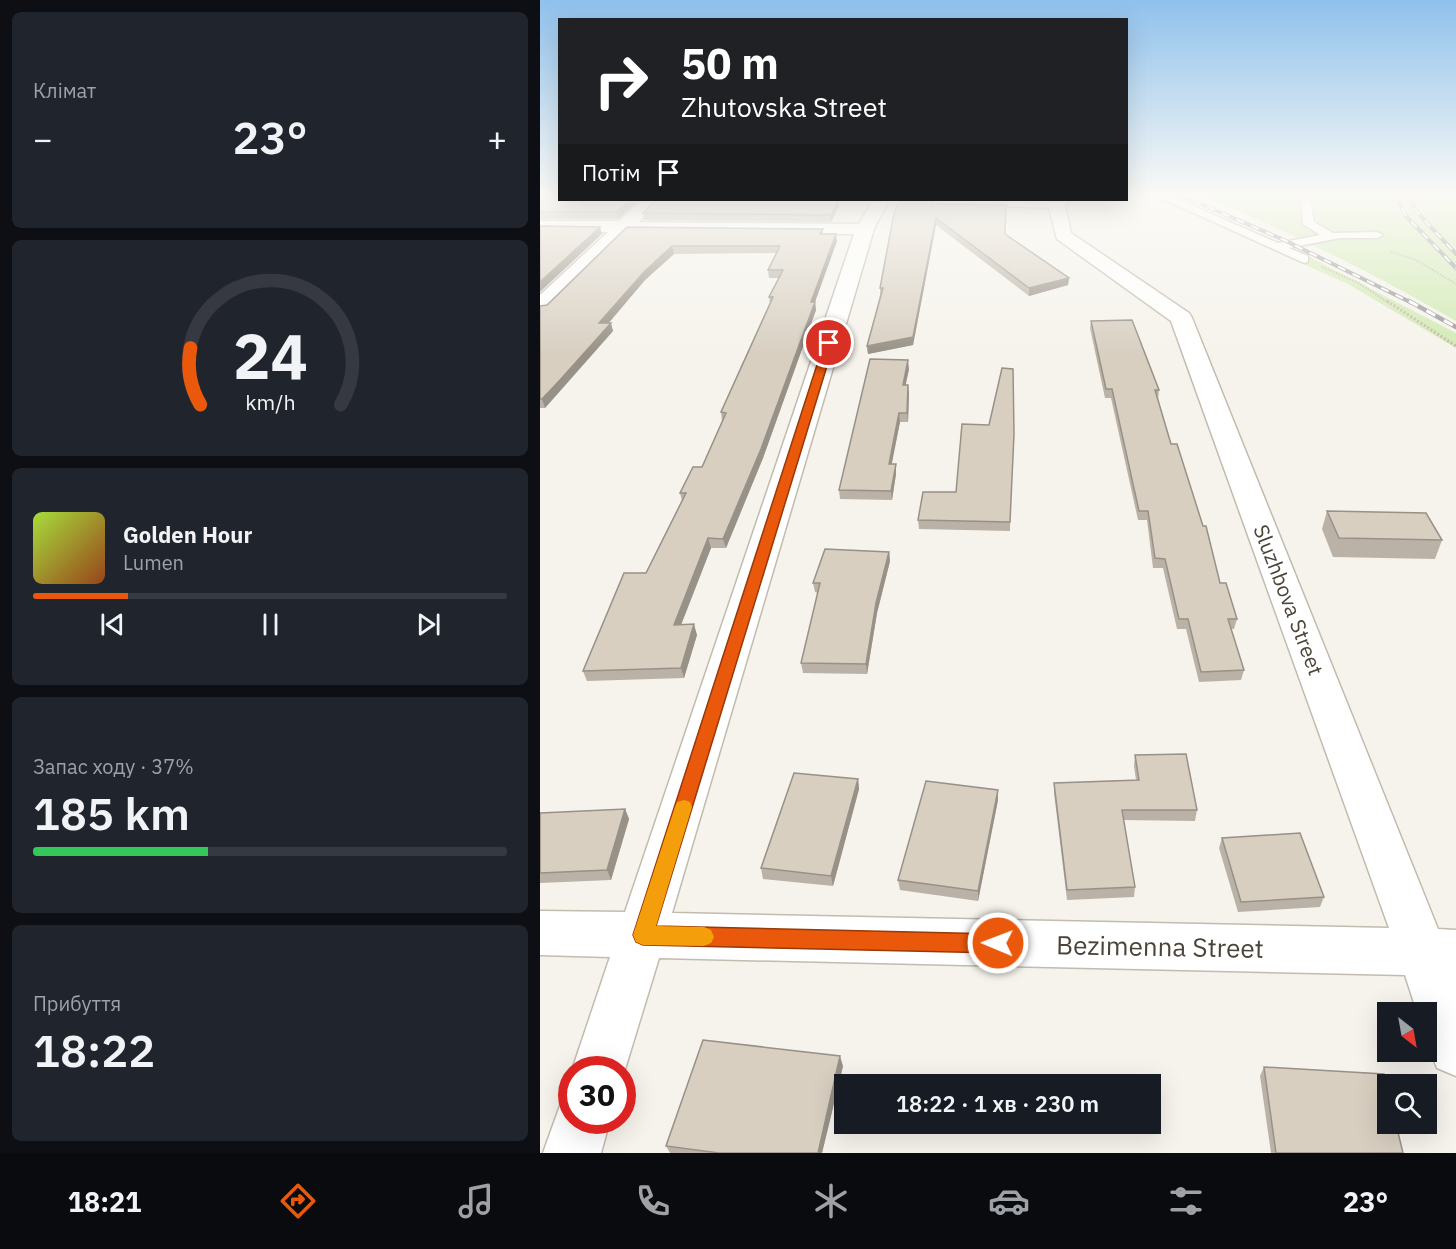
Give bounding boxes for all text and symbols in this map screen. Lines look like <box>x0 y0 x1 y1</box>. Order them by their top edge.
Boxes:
text: 50 m <box>681 36 779 91</box>
icon: right <box>582 42 660 120</box>
text: Клімат <box>33 77 96 104</box>
text: Zhutovska Street <box>681 89 887 124</box>
text: 23° <box>232 108 308 166</box>
text: − <box>33 117 53 160</box>
text: + <box>487 117 507 160</box>
icon: arrive <box>652 156 685 189</box>
text: Потім <box>582 158 640 187</box>
text: 24 <box>233 315 307 396</box>
pin <box>803 317 854 368</box>
icon: arrive <box>812 326 845 359</box>
text: km/h <box>245 389 295 417</box>
text: Golden Hour <box>123 520 252 549</box>
street label: Sluzhbova Street <box>1247 520 1331 679</box>
text: Lumen <box>123 549 184 576</box>
icon: previous <box>96 608 129 641</box>
icon: pause <box>254 608 287 641</box>
icon: next <box>412 608 445 641</box>
text: Запас ходу · 37% <box>33 753 194 780</box>
text: 185 km <box>33 784 190 842</box>
position arrow <box>966 911 1030 975</box>
street label: Bezimenna Street <box>1056 927 1264 965</box>
text: Прибуття <box>33 990 121 1017</box>
north arrow <box>1377 1002 1437 1062</box>
map controls <box>1377 1002 1437 1134</box>
text: 18:22 <box>33 1021 155 1079</box>
speed limit sign: 30 <box>558 1056 636 1134</box>
button: search <box>1377 1074 1437 1134</box>
text: 18:22 · 1 хв · 230 m <box>896 1089 1099 1118</box>
icon: directions <box>277 1180 319 1222</box>
icon: music <box>455 1180 497 1222</box>
icon: phone <box>632 1180 674 1222</box>
icon: climate <box>810 1180 852 1222</box>
icon: car <box>988 1180 1030 1222</box>
icon: filters <box>1165 1180 1207 1222</box>
text: 18:21 <box>68 1184 142 1219</box>
text: 23° <box>1343 1184 1388 1219</box>

